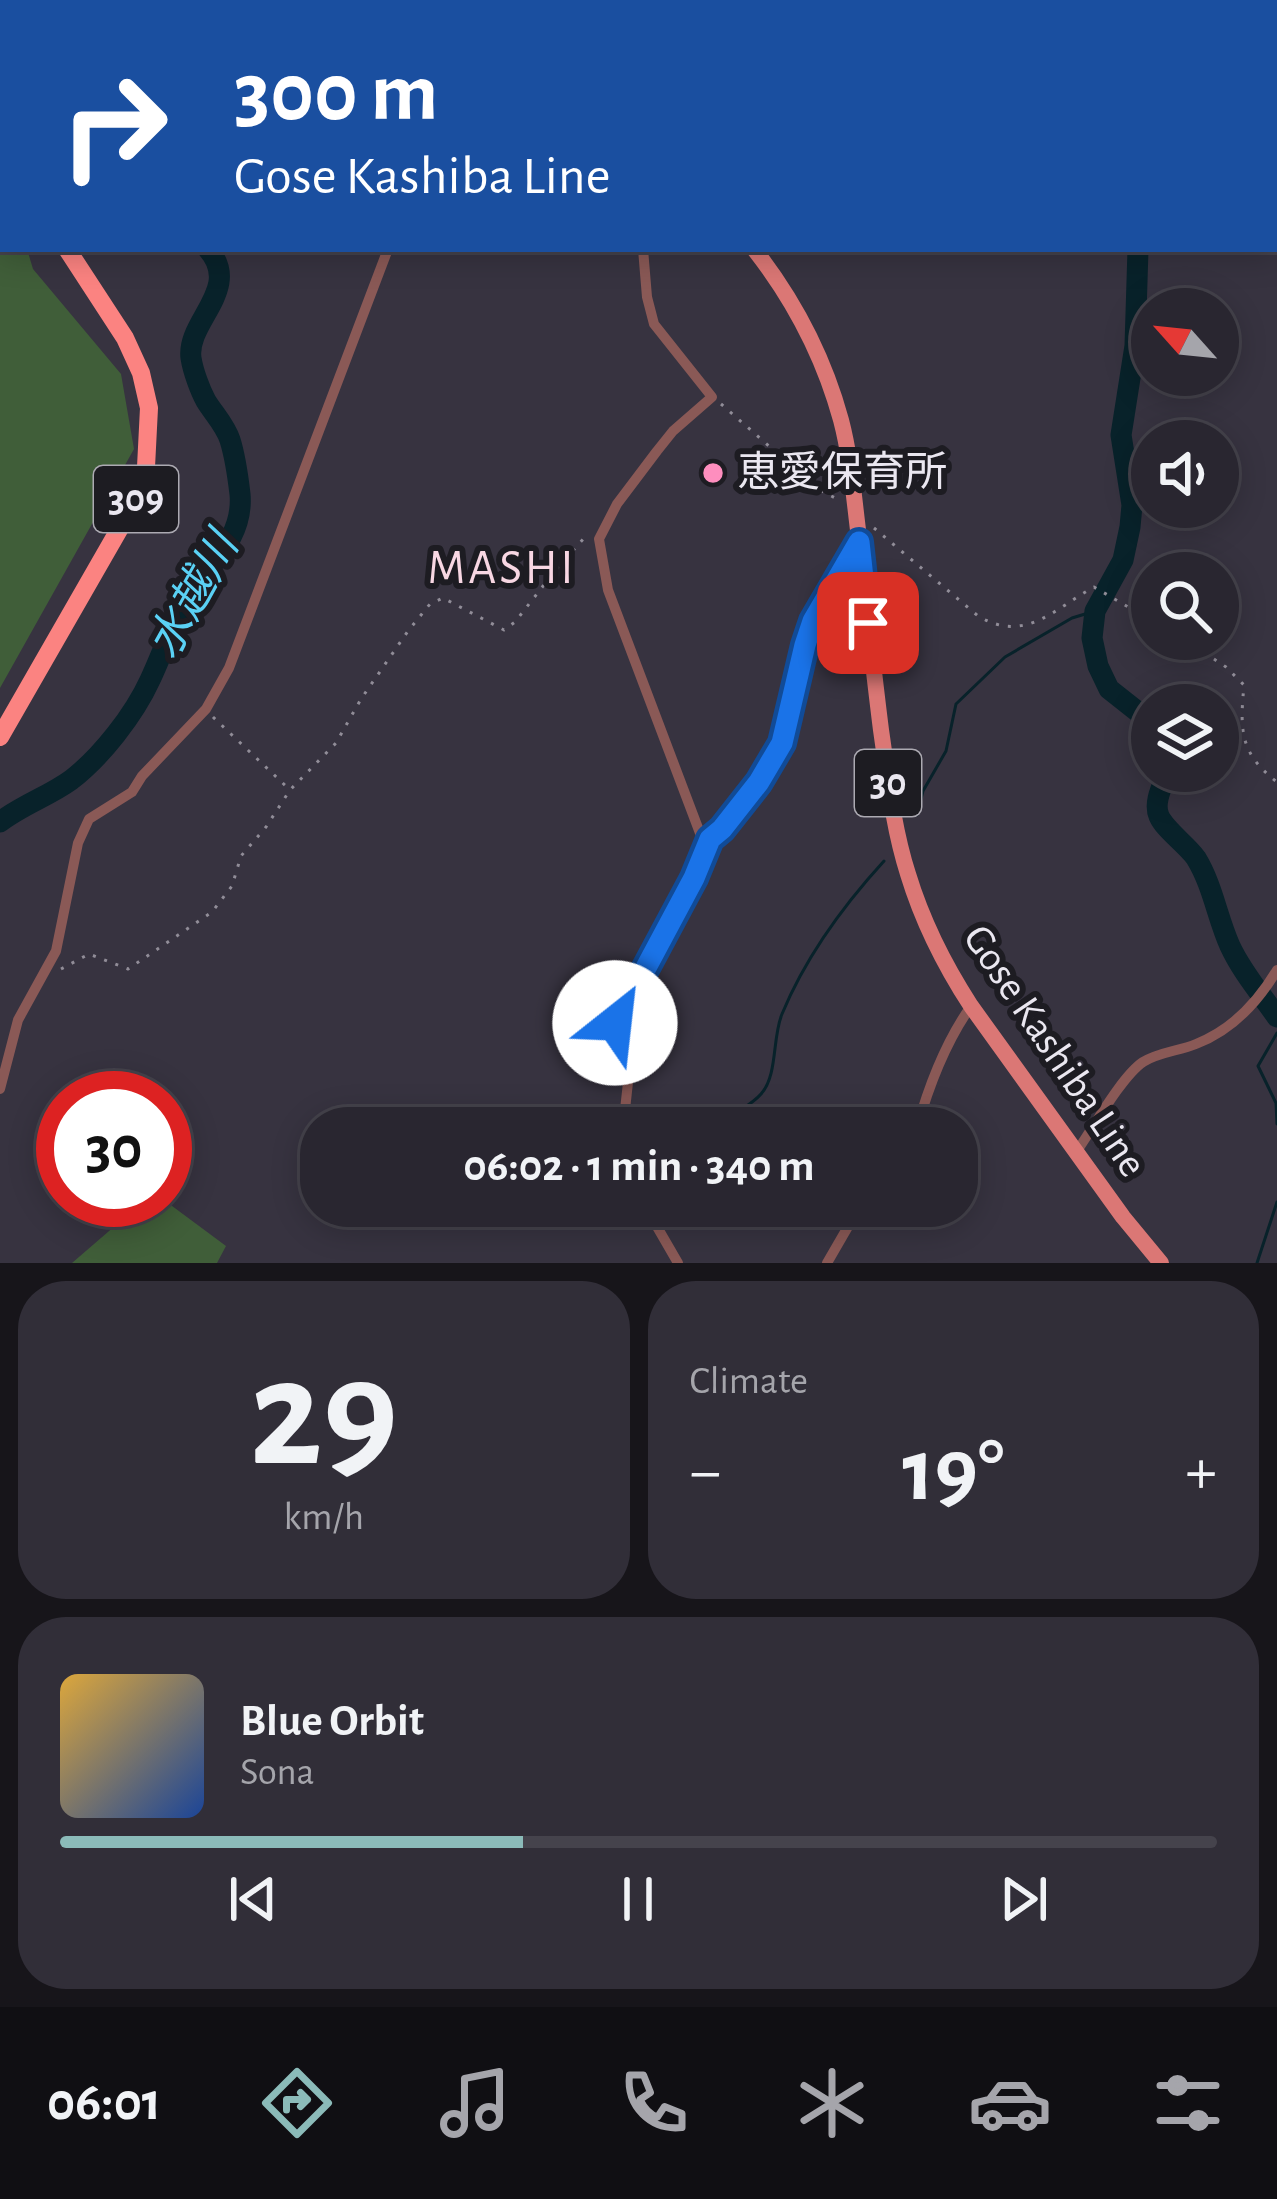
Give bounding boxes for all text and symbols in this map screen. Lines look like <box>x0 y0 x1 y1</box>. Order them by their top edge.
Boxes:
icon: right <box>36 48 192 204</box>
text: 300 m <box>234 52 438 136</box>
text: Gose Kashiba Line <box>234 150 611 204</box>
north arrow <box>1131 288 1239 396</box>
map controls <box>1131 288 1239 792</box>
button: sound <box>1131 420 1239 528</box>
place label: 恵愛保育所 <box>737 450 947 494</box>
marker: 恵愛保育所 <box>700 460 726 486</box>
road number: 309 <box>94 466 178 532</box>
water label: 水越川 <box>140 522 248 666</box>
district label: MASHI <box>428 545 576 593</box>
button: search <box>1131 552 1239 660</box>
pin <box>817 572 919 674</box>
icon: arrive <box>835 590 901 656</box>
button: layers <box>1131 684 1239 792</box>
road number: 30 <box>855 750 921 816</box>
street label: Gose Kashiba Line <box>956 918 1154 1184</box>
position arrow <box>552 960 678 1086</box>
speed limit sign: 30 <box>36 1071 192 1227</box>
text: 06:02 · 1 min · 340 m <box>463 1144 815 1189</box>
text: 29 <box>249 1338 398 1494</box>
text: Climate <box>690 1362 808 1401</box>
text: 19° <box>902 1427 1004 1517</box>
text: − <box>690 1439 721 1505</box>
text: + <box>1185 1439 1217 1505</box>
text: km/h <box>284 1498 364 1537</box>
text: Blue Orbit <box>240 1699 424 1744</box>
text: Sona <box>240 1753 315 1792</box>
icon: previous <box>220 1866 286 1932</box>
icon: pause <box>605 1866 671 1932</box>
icon: next <box>991 1866 1057 1932</box>
icon: directions <box>255 2061 339 2145</box>
icon: music <box>433 2061 517 2145</box>
icon: phone <box>612 2061 696 2145</box>
icon: climate <box>790 2061 874 2145</box>
icon: car <box>968 2061 1052 2145</box>
icon: filters <box>1146 2061 1230 2145</box>
text: 06:01 <box>47 2076 161 2130</box>

